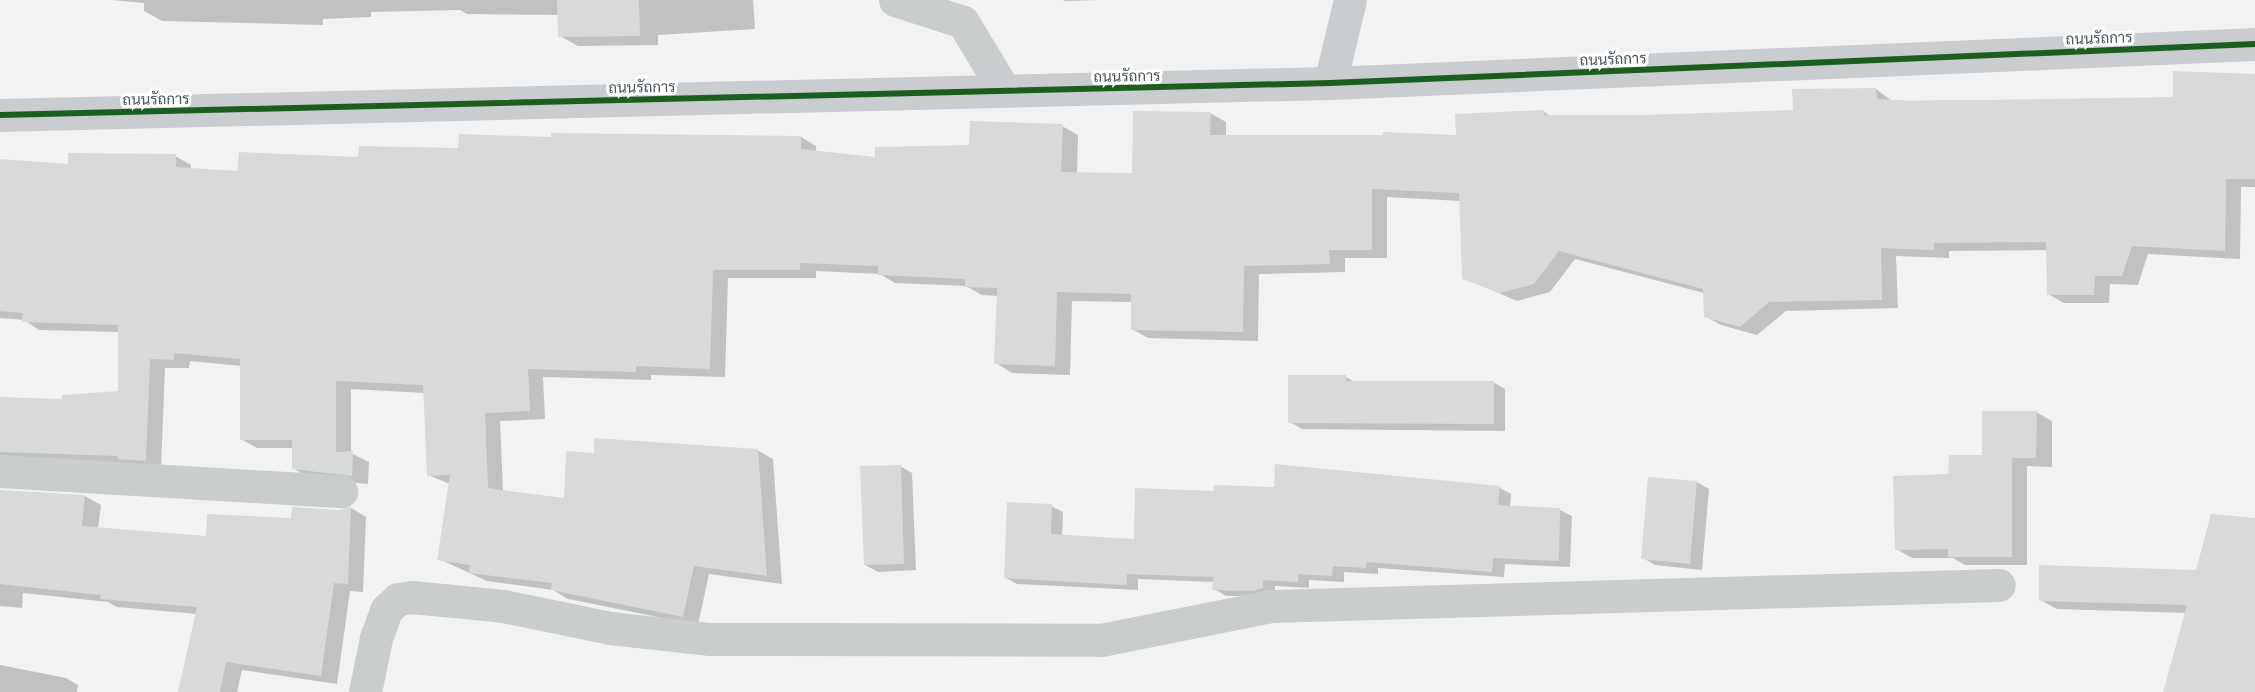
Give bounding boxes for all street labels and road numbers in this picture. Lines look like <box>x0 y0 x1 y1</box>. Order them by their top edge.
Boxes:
street label: ถนนรัถการ <box>2065 28 2133 48</box>
street label: ถนนรัถการ <box>1579 49 1647 69</box>
street label: ถนนรัถการ <box>1093 66 1161 86</box>
street label: ถนนรัถการ <box>608 77 676 97</box>
street label: ถนนรัถการ <box>122 89 190 109</box>

